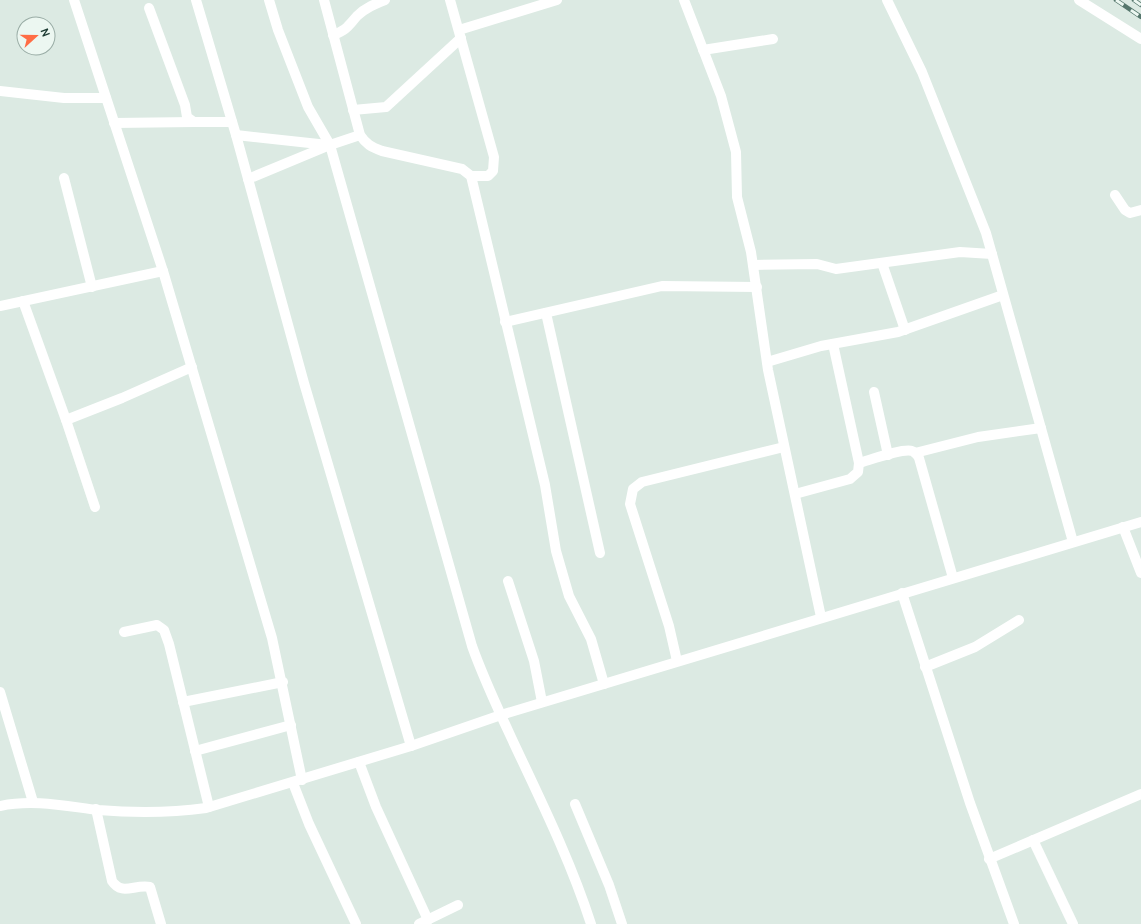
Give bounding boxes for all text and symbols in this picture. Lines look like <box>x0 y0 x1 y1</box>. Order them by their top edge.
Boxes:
north arrow <box>16 16 56 56</box>
text: N <box>37 26 53 39</box>

